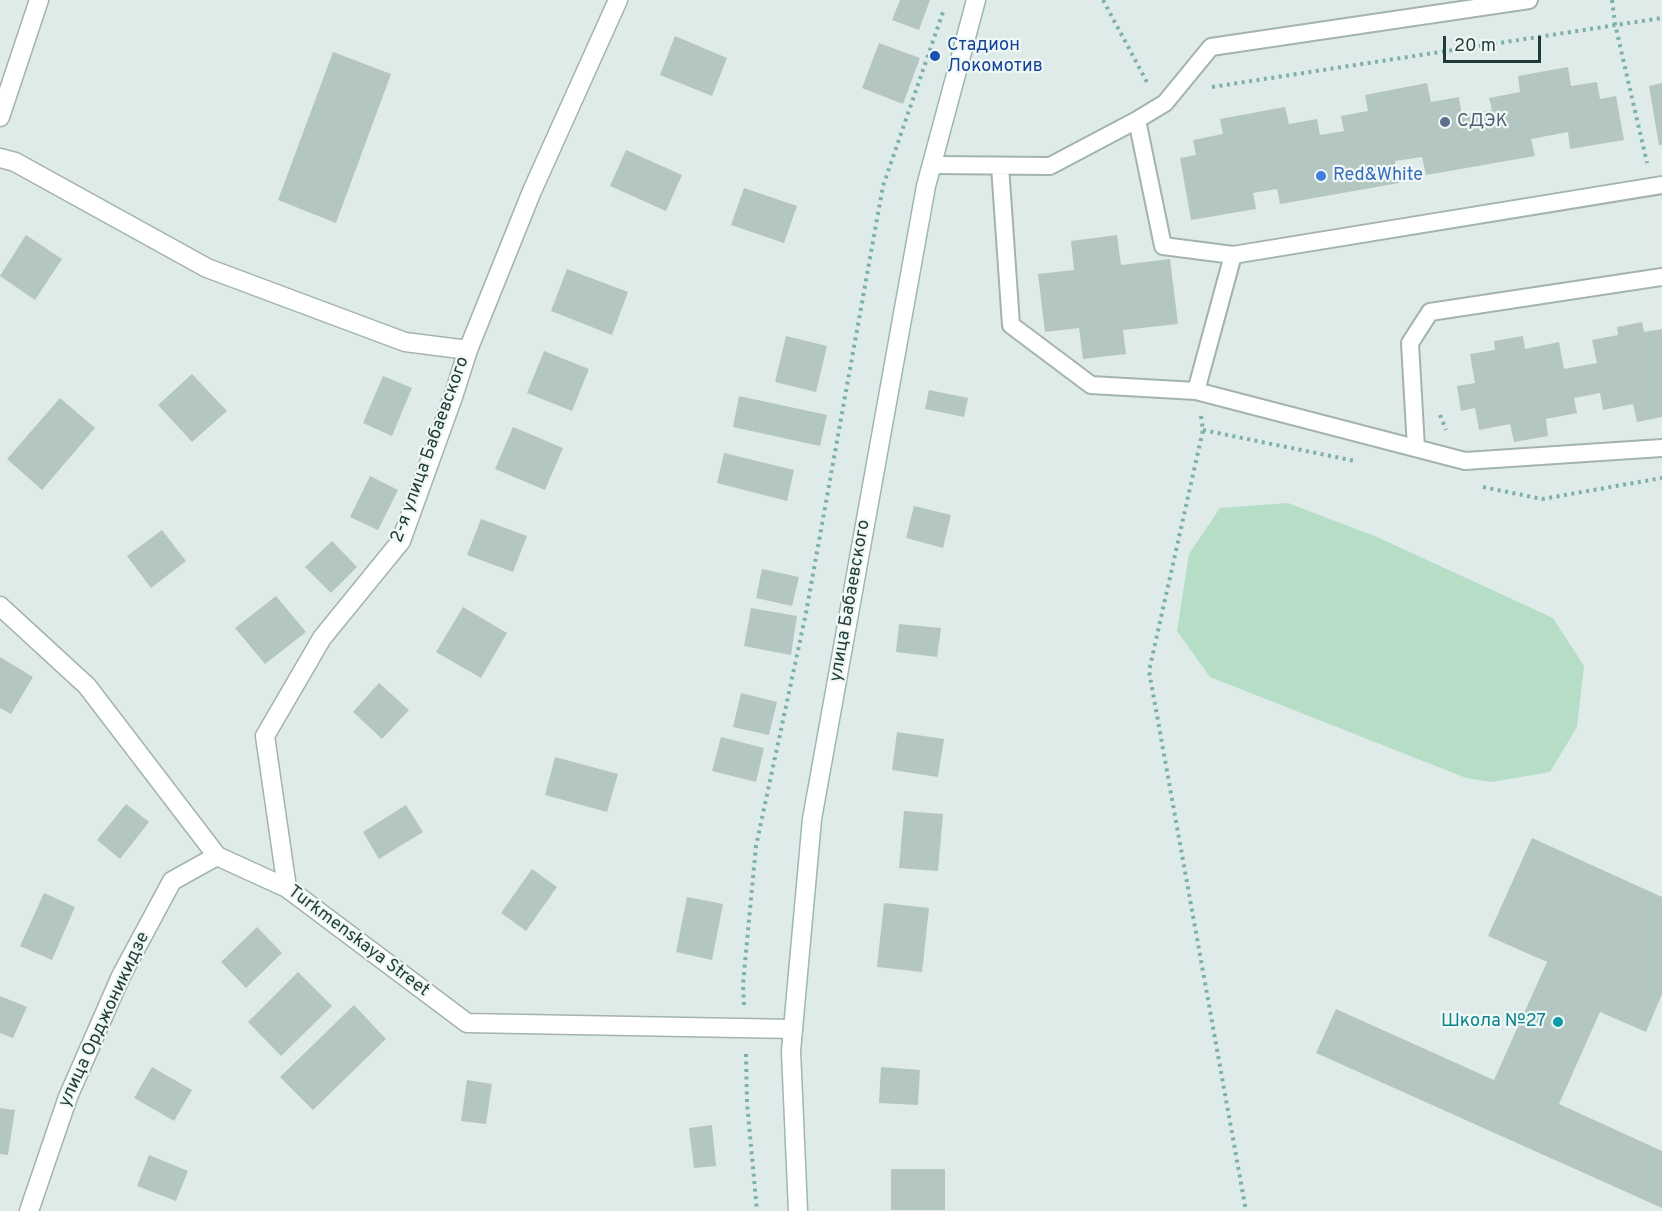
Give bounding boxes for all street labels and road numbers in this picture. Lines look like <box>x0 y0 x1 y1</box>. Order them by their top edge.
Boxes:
street label: 2-я улица Бабаевского <box>387 354 475 546</box>
street label: улица Бабаевского <box>826 518 876 684</box>
street label: Turkmenskaya Street <box>283 882 433 1002</box>
street label: улица Орджоникидзе <box>55 929 155 1111</box>

